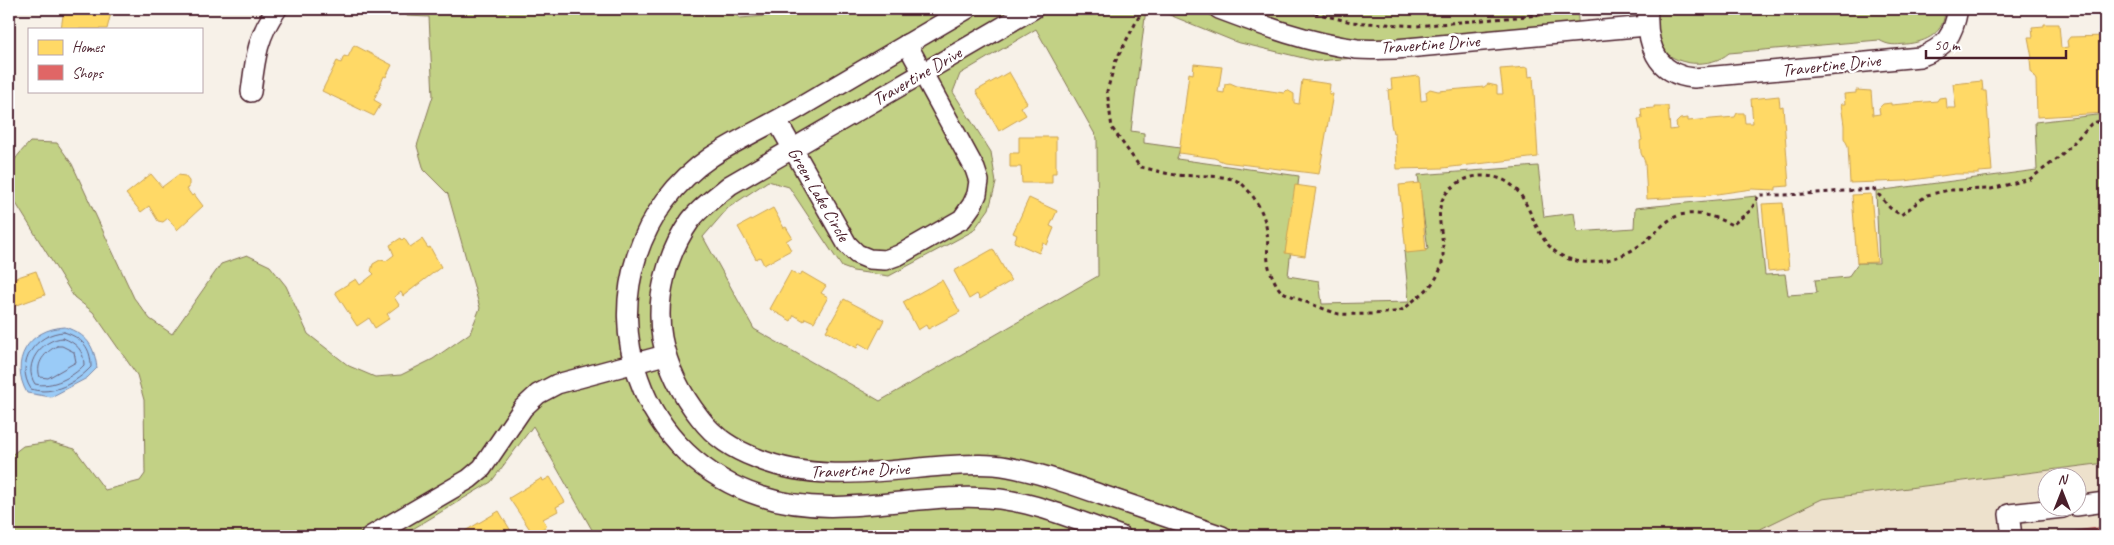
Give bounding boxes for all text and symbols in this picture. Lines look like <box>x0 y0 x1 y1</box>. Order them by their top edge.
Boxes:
legend <box>28 28 202 92</box>
scale bar <box>1926 28 2066 60</box>
street label: Travertine Drive <box>1380 29 1481 58</box>
text: 50 m <box>1934 36 1961 55</box>
text: Homes <box>72 38 106 57</box>
street label: Travertine Drive <box>869 41 966 110</box>
street label: Travertine Drive <box>1781 49 1883 81</box>
text: Shops <box>72 64 105 83</box>
street label: Green Lake Circle <box>783 143 855 246</box>
street label: Travertine Drive <box>810 457 911 483</box>
north arrow <box>2036 468 2086 518</box>
text: N <box>2058 471 2069 488</box>

